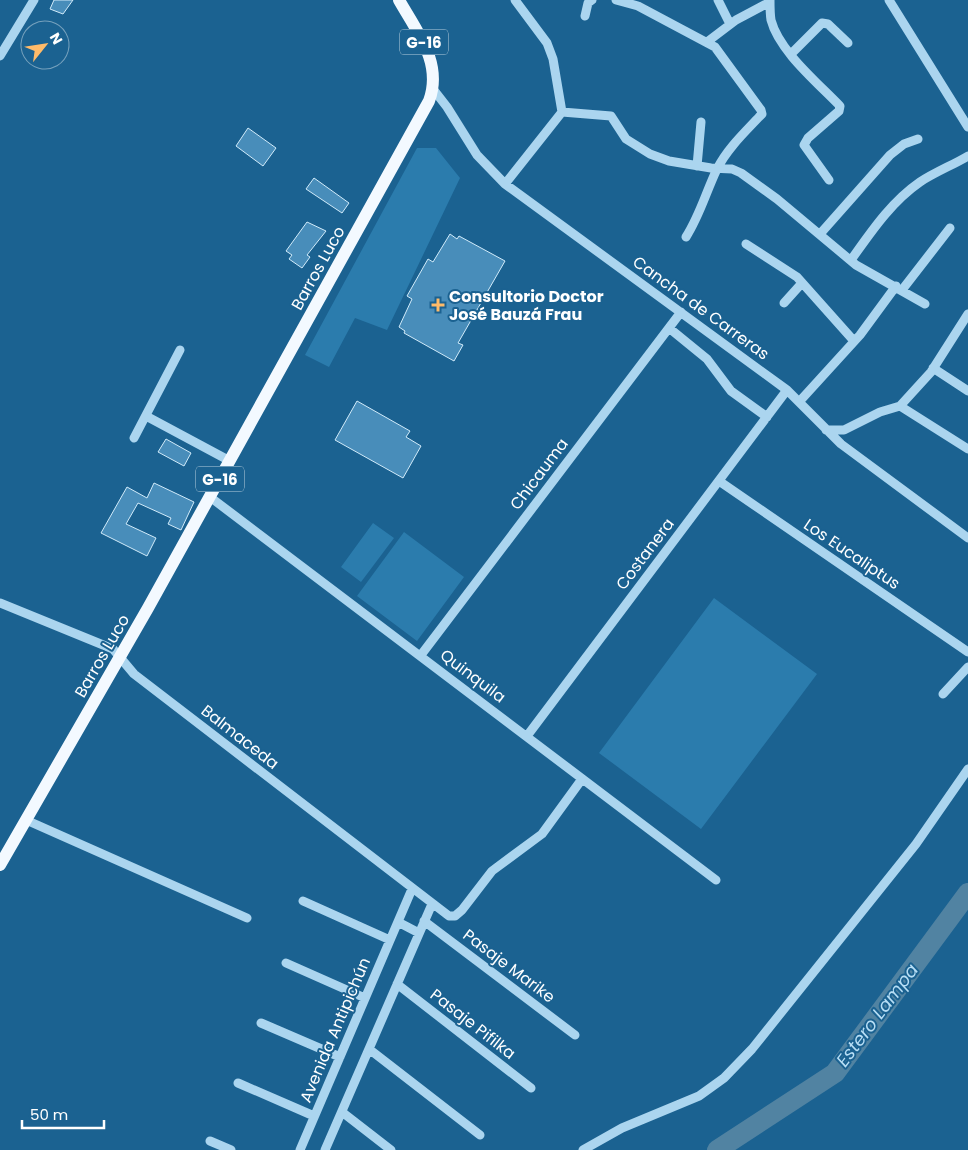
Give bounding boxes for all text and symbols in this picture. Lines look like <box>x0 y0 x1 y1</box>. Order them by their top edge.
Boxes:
north arrow <box>20 20 70 70</box>
text: N <box>45 29 68 48</box>
road number: G-16 <box>400 30 448 54</box>
street label: Barros Luco <box>286 222 350 314</box>
street label: Cancha de Carreras <box>628 251 774 365</box>
place label: Consultorio Doctor José Bauzá Frau <box>449 285 604 326</box>
marker: Consultorio Doctor José Bauzá Frau <box>431 298 445 312</box>
street label: Chicauma <box>504 433 574 515</box>
road number: G-16 <box>196 466 244 492</box>
street label: Costanera <box>610 513 680 595</box>
street label: Los Eucaliptus <box>799 513 905 595</box>
street label: Barros Luco <box>69 610 135 702</box>
street label: Quinquila <box>435 644 511 708</box>
street label: Balmaceda <box>196 699 284 775</box>
street label: Pasaje Marike <box>458 924 560 1008</box>
street label: Avenida Antipichún <box>294 954 376 1106</box>
water label: Estero Lampa <box>830 958 924 1072</box>
street label: Pasaje Pifilka <box>425 983 521 1065</box>
scale bar <box>22 1098 105 1130</box>
text: 50 m <box>30 1104 68 1125</box>

